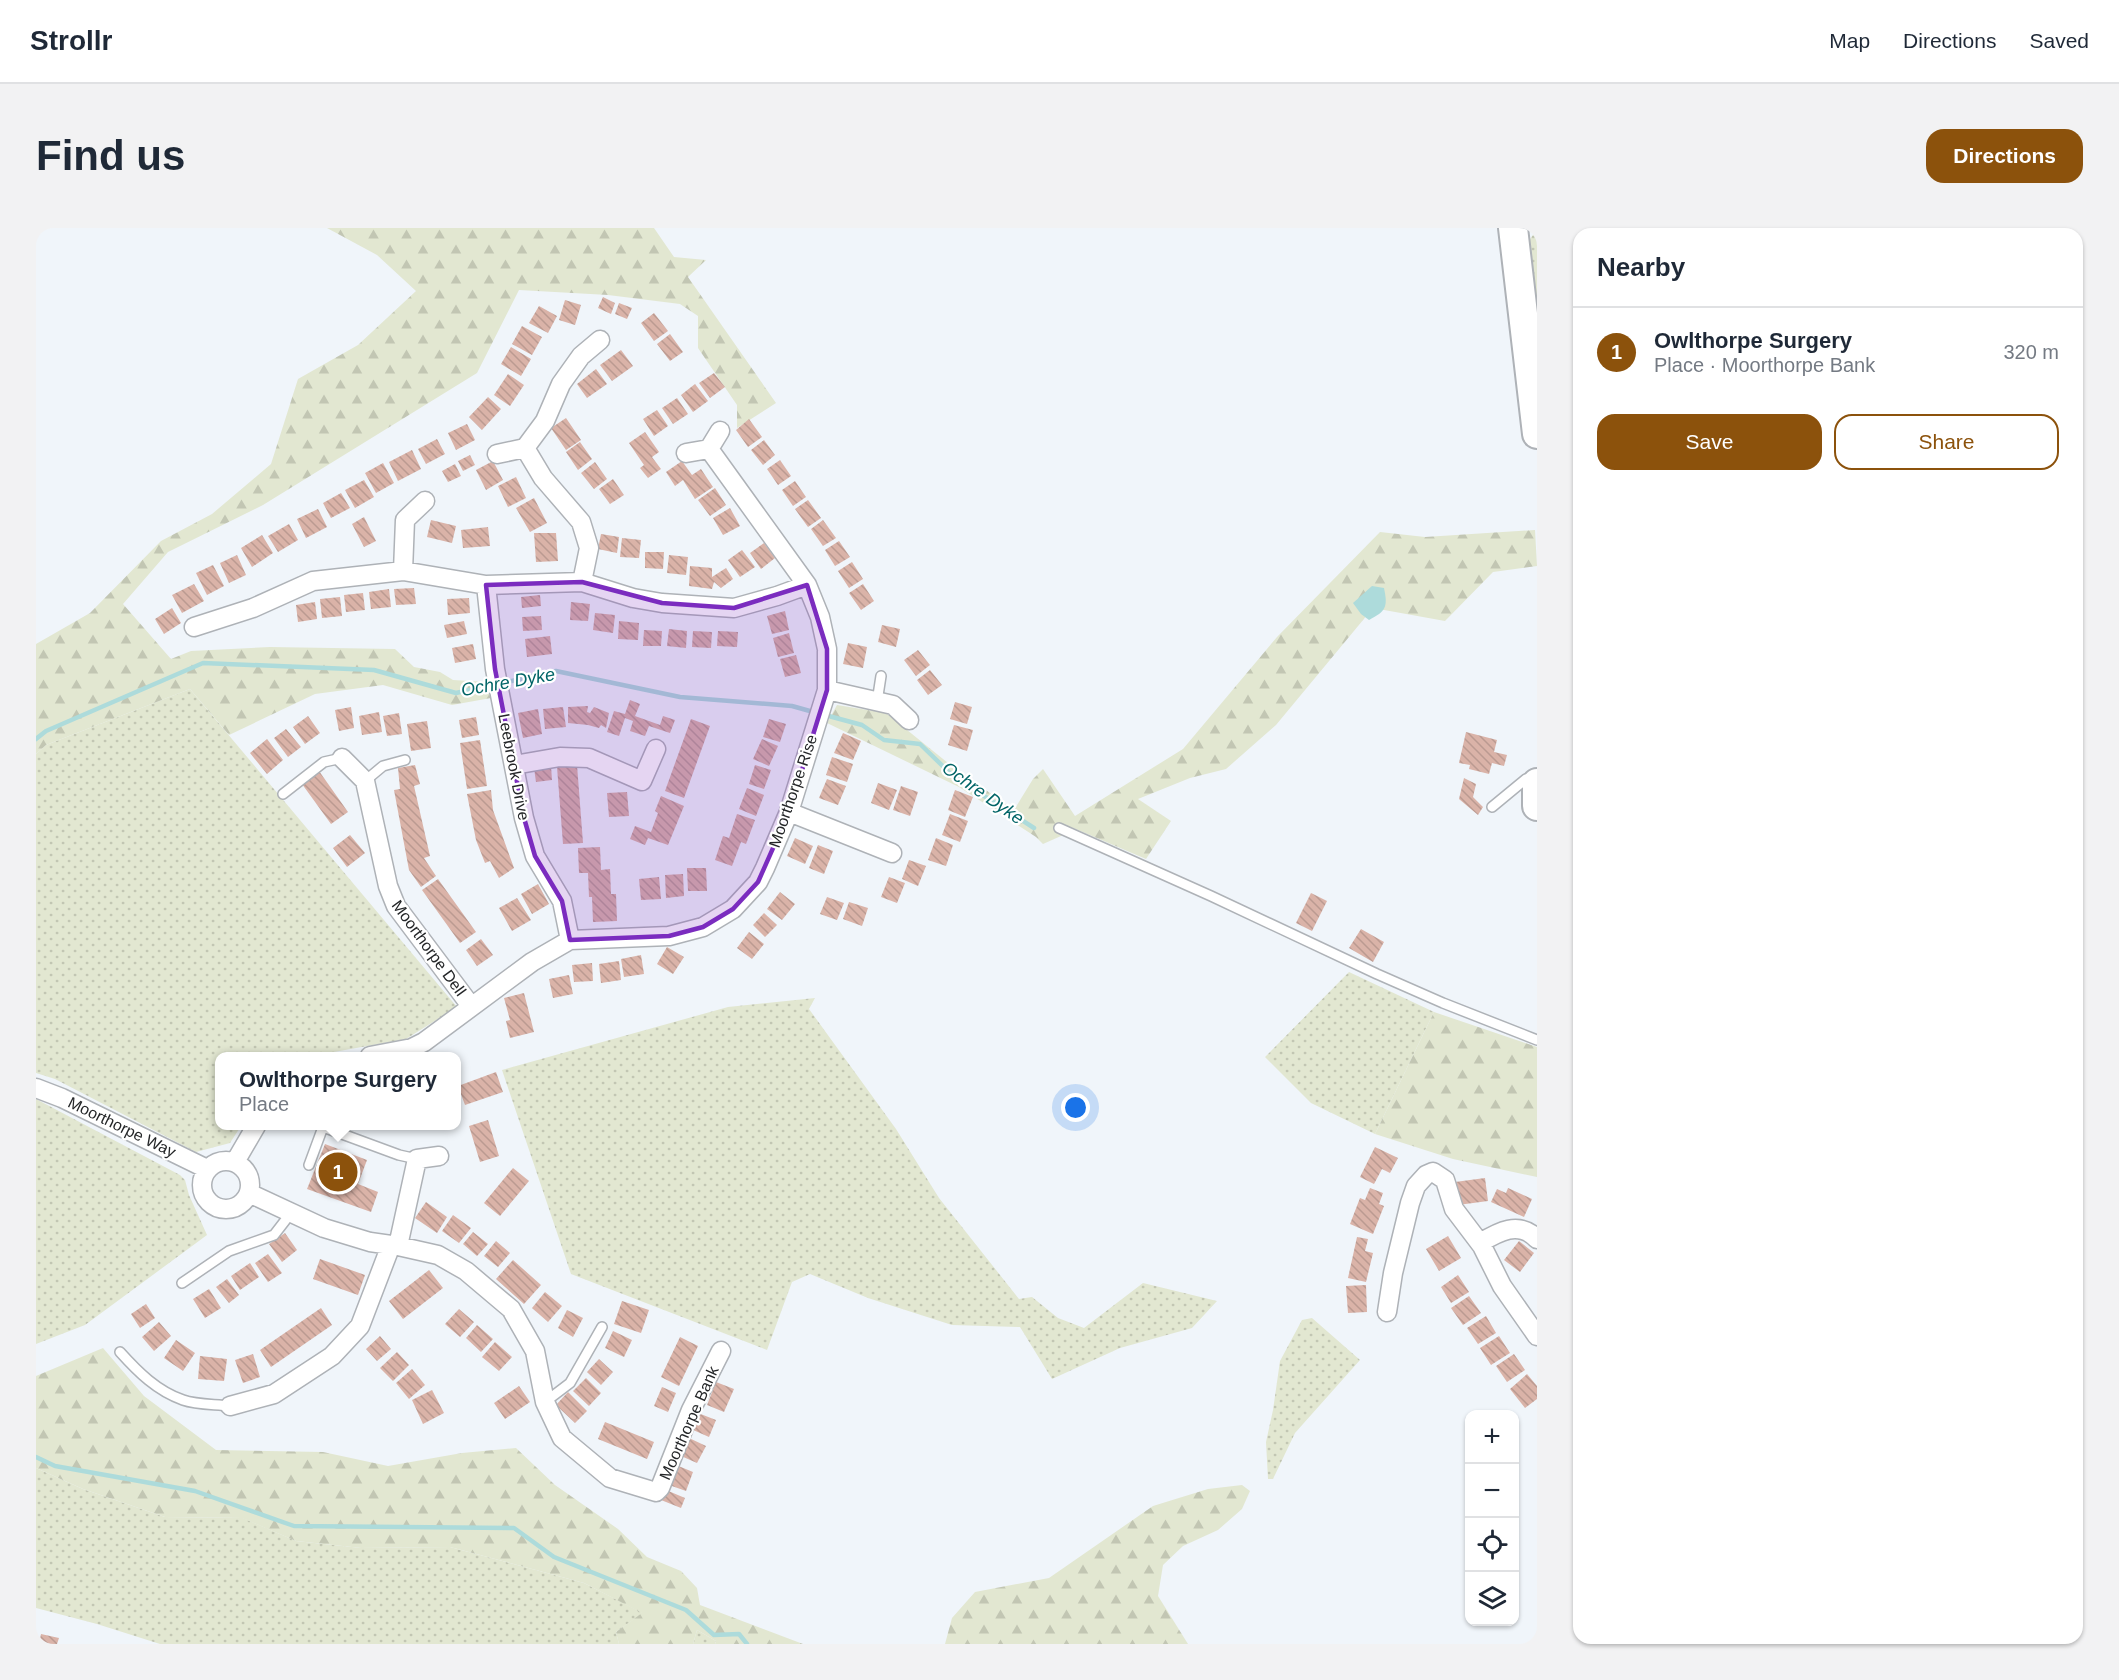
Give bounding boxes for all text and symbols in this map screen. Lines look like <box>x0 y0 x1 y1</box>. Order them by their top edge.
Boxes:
text: Strollr <box>30 25 112 56</box>
text: Map <box>1829 29 1870 52</box>
text: Directions <box>1903 29 1996 52</box>
text: Saved <box>2029 29 2089 52</box>
button: Directions <box>1926 129 2083 183</box>
text: Find us <box>36 132 185 179</box>
text: Nearby <box>1597 252 1685 282</box>
text: Owlthorpe Surgery <box>1654 328 1852 353</box>
text: 1 <box>1611 341 1622 363</box>
text: 320 m <box>2003 341 2059 363</box>
text: Place · Moorthorpe Bank <box>1654 354 1875 376</box>
button: Save <box>1597 414 1822 470</box>
button: Share <box>1834 414 2059 470</box>
water label: Ochre Dyke <box>459 664 557 700</box>
street label: Leebrook Drive <box>495 712 533 822</box>
street label: Moorthorpe Rise <box>766 732 820 850</box>
water label: Ochre Dyke <box>938 758 1028 828</box>
street label: Moorthorpe Dell <box>389 897 469 999</box>
popup <box>215 1052 461 1130</box>
text: Owlthorpe Surgery <box>239 1067 437 1092</box>
text: Place <box>239 1093 289 1115</box>
your location <box>1061 1093 1090 1122</box>
street label: Moorthorpe Way <box>65 1094 179 1160</box>
pin: 1 <box>318 1150 358 1194</box>
street label: Moorthorpe Bank <box>656 1363 722 1483</box>
map controls <box>1465 1410 1519 1626</box>
button: + <box>1465 1410 1519 1464</box>
button: − <box>1465 1464 1519 1518</box>
button: locate <box>1465 1518 1519 1572</box>
button: layers <box>1465 1572 1519 1626</box>

